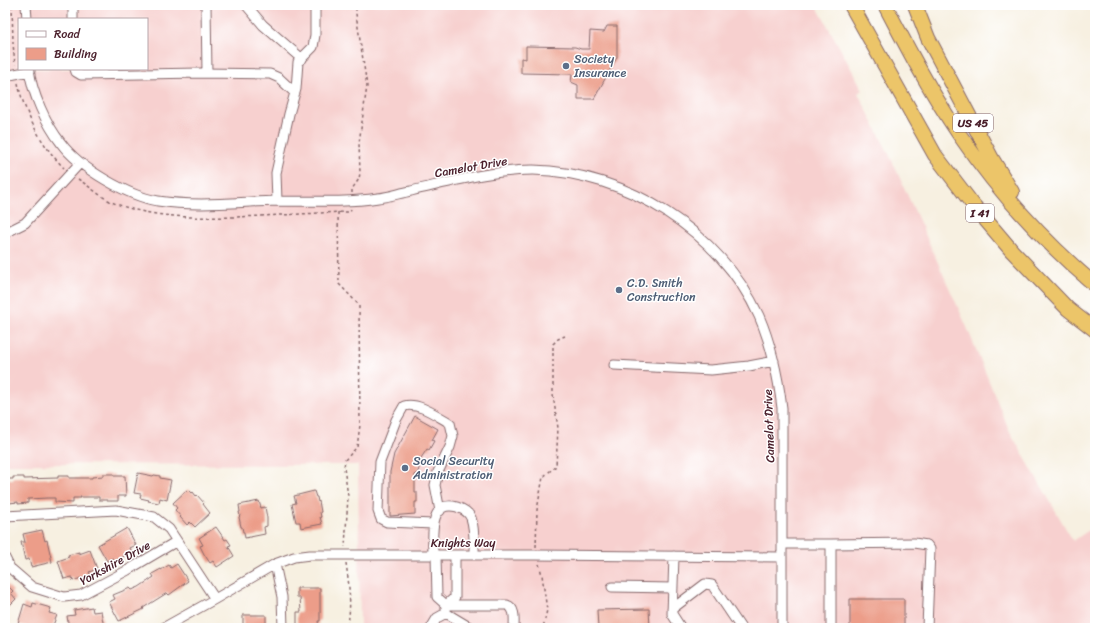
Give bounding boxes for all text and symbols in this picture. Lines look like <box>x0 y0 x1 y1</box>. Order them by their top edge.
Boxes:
legend <box>18 18 148 70</box>
text: Road <box>54 23 81 45</box>
text: Building <box>54 43 97 65</box>
place label: Society Insurance <box>573 48 627 84</box>
marker: Society Insurance <box>561 61 571 71</box>
road number: US 45 <box>953 114 993 132</box>
street label: Camelot Drive <box>433 150 509 184</box>
road number: I 41 <box>966 204 994 222</box>
place label: C.D. Smith Construction <box>627 272 696 308</box>
marker: C.D. Smith Construction <box>614 285 624 295</box>
street label: Camelot Drive <box>757 389 781 463</box>
place label: Social Security Administration <box>412 450 495 486</box>
marker: Social Security Administration <box>400 463 410 473</box>
street label: Knights Way <box>431 532 496 554</box>
street label: Yorkshire Drive <box>75 534 155 592</box>

